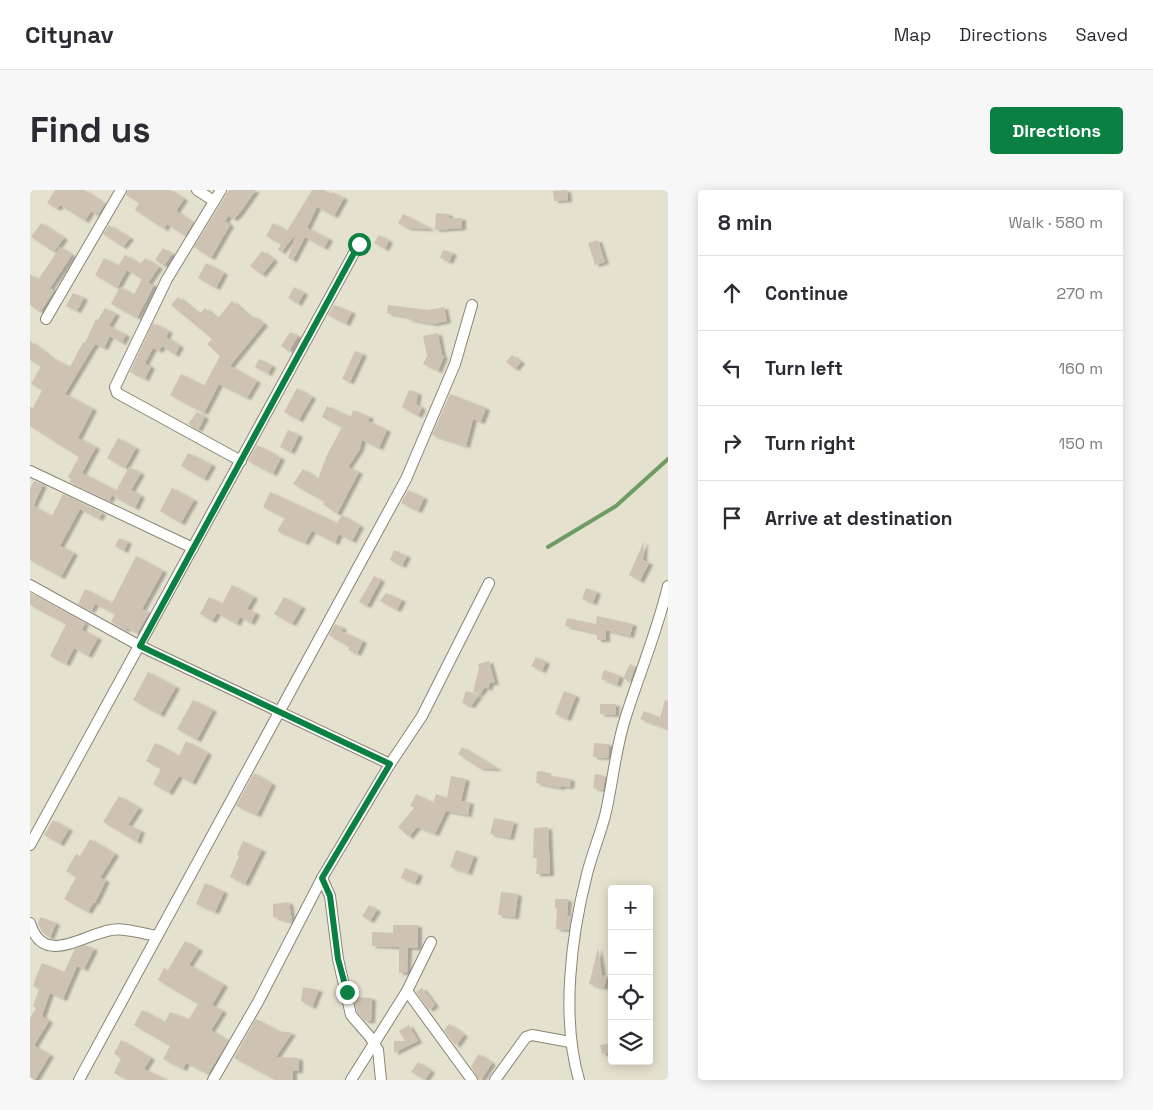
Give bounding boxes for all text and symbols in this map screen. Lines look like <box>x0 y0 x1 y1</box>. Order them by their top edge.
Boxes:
text: Citynav <box>25 19 114 50</box>
text: Map <box>894 23 931 46</box>
text: Directions <box>959 23 1048 46</box>
text: Saved <box>1076 23 1128 46</box>
button: Directions <box>990 107 1123 154</box>
text: Find us <box>30 108 151 152</box>
text: 8 min <box>718 209 772 236</box>
text: Walk · 580 m <box>1009 212 1103 233</box>
route start <box>348 233 371 256</box>
icon: ahead <box>718 279 746 307</box>
text: Continue <box>765 281 848 306</box>
text: 270 m <box>1056 283 1103 304</box>
icon: left <box>718 354 746 382</box>
text: Turn left <box>765 356 843 381</box>
text: 160 m <box>1058 358 1103 379</box>
icon: right <box>718 429 746 457</box>
text: Turn right <box>765 431 855 456</box>
text: 150 m <box>1059 433 1103 454</box>
icon: arrive <box>718 504 746 532</box>
text: Arrive at destination <box>765 506 953 531</box>
map controls <box>608 885 653 1065</box>
button: + <box>608 885 653 930</box>
button: − <box>608 930 653 975</box>
button: locate <box>608 975 653 1020</box>
route end <box>336 981 359 1004</box>
button: layers <box>608 1020 653 1065</box>

